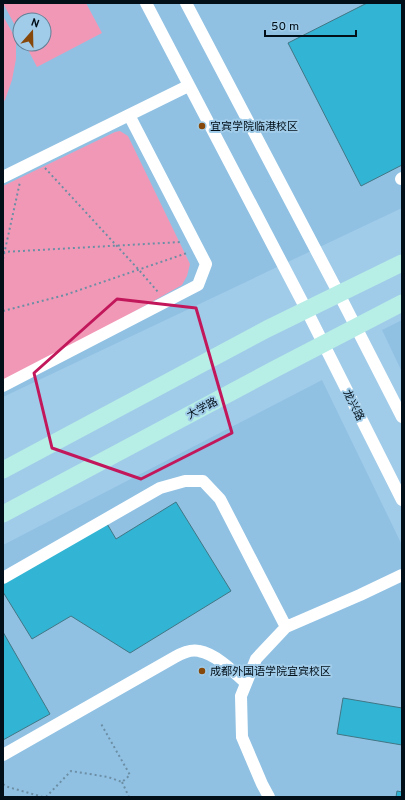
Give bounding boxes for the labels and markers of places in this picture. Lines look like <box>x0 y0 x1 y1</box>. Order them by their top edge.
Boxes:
place label: 宜宾学院临港校区 <box>210 120 298 134</box>
marker: 宜宾学院临港校区 <box>197 121 207 131</box>
place label: 成都外国语学院宜宾校区 <box>210 665 331 679</box>
marker: 成都外国语学院宜宾校区 <box>197 666 207 676</box>

